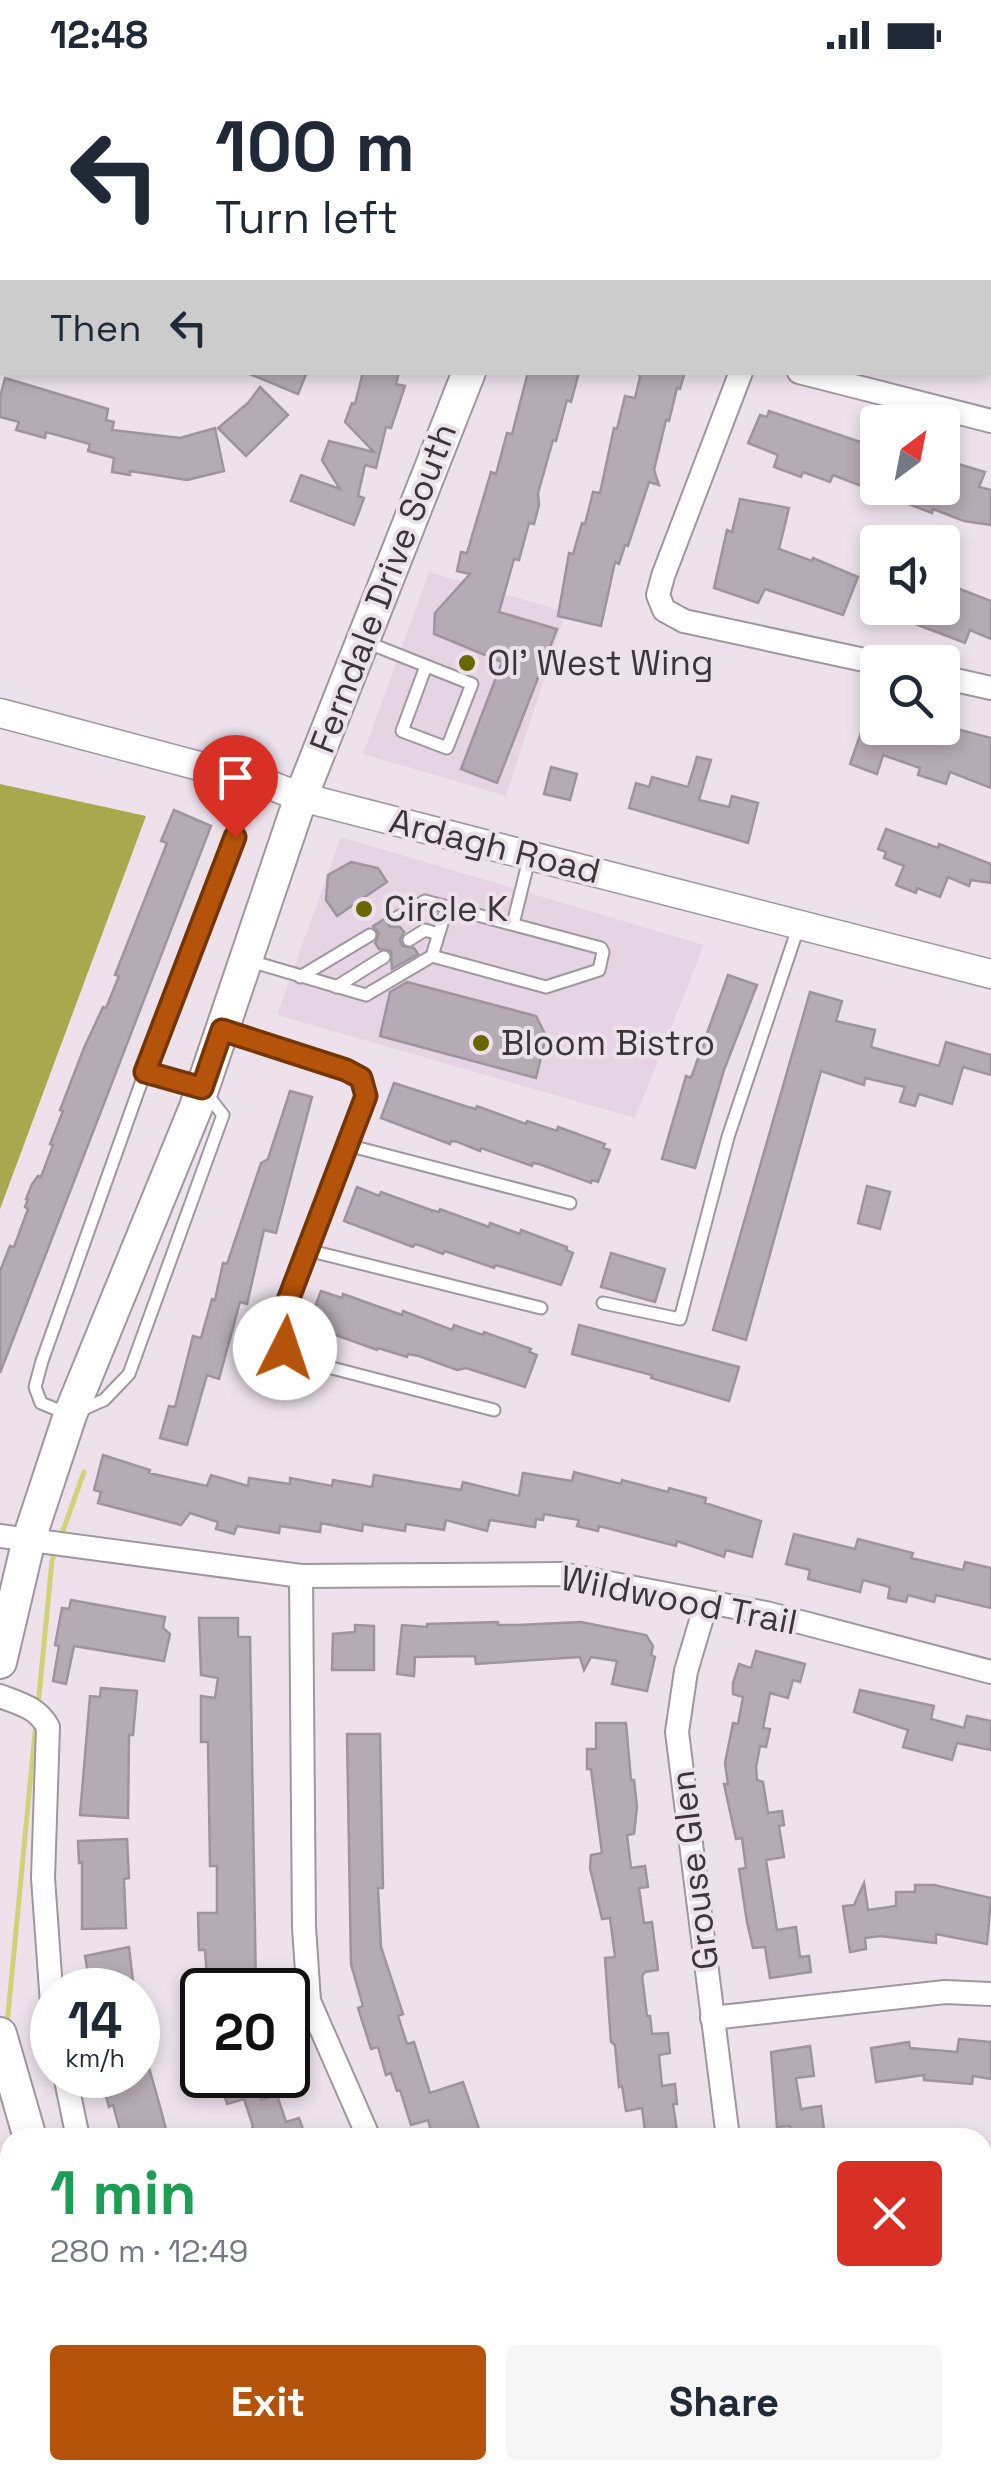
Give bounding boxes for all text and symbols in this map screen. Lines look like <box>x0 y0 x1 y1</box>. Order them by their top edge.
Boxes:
text: 12:48 <box>50 11 148 59</box>
text: 100 m <box>215 102 415 191</box>
icon: left <box>50 110 180 240</box>
text: Turn left <box>215 189 398 246</box>
icon: left <box>161 300 216 355</box>
text: Then <box>50 304 141 352</box>
north arrow <box>860 405 960 505</box>
map controls <box>860 405 960 745</box>
street label: Ferndale Drive South <box>300 417 466 759</box>
button: sound <box>860 525 960 625</box>
place label: Ol' West Wing <box>487 641 713 685</box>
button: search <box>860 645 960 745</box>
marker: Ol' West Wing <box>456 652 478 674</box>
pin <box>193 735 278 838</box>
icon: arrive <box>208 750 263 805</box>
street label: Ardagh Road <box>385 799 605 893</box>
place label: Circle K <box>384 887 508 931</box>
marker: Circle K <box>353 898 375 920</box>
place label: Bloom Bistro <box>501 1021 715 1065</box>
marker: Bloom Bistro <box>470 1032 492 1054</box>
position arrow <box>233 1296 337 1400</box>
street label: Wildwood Trail <box>557 1556 801 1644</box>
street label: Grouse Glen <box>660 1768 728 1972</box>
speed limit sign: 20 <box>180 1968 310 2098</box>
text: 14 <box>68 1989 122 2053</box>
text: km/h <box>65 2042 125 2074</box>
text: 1 min <box>50 2155 197 2232</box>
button: close <box>837 2161 942 2266</box>
text: 280 m · 12:49 <box>50 2231 248 2271</box>
button: Exit <box>50 2345 486 2460</box>
button: Share <box>506 2345 942 2460</box>

